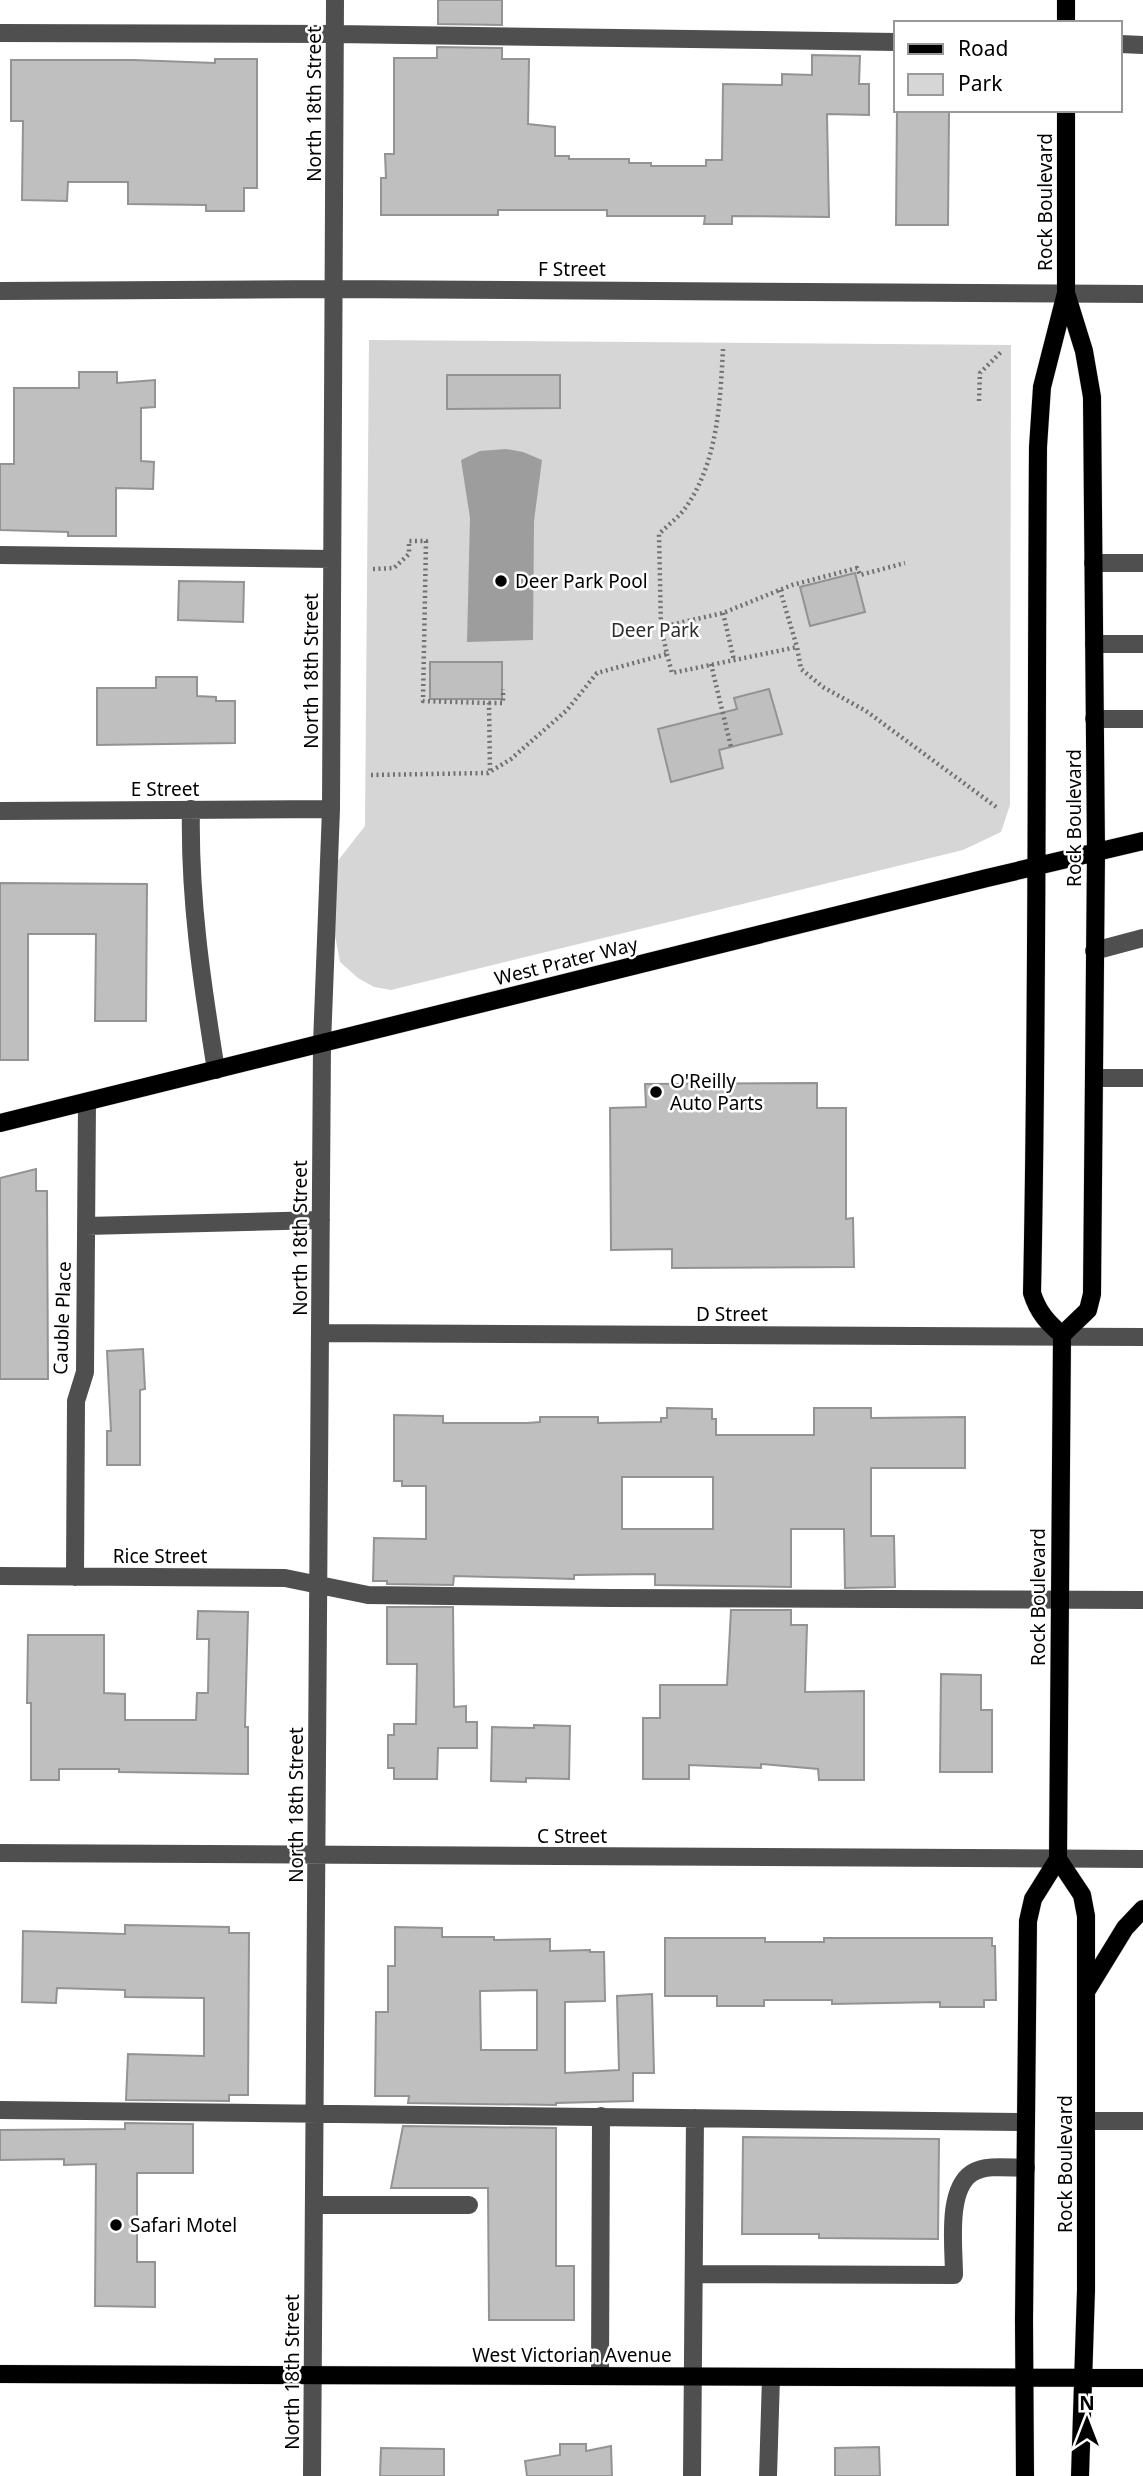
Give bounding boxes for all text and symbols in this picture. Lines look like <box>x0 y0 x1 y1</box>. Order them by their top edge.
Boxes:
legend <box>894 21 1122 112</box>
street label: North 18th Street <box>301 26 327 182</box>
text: Road <box>958 34 1008 62</box>
text: Park <box>958 69 1003 97</box>
street label: Rock Boulevard <box>1032 133 1058 271</box>
street label: F Street <box>538 256 606 282</box>
place label: Deer Park Pool <box>515 568 648 594</box>
marker: Deer Park Pool <box>493 573 509 589</box>
street label: North 18th Street <box>298 593 324 749</box>
park label: Deer Park <box>611 617 699 643</box>
street label: Rock Boulevard <box>1061 749 1087 887</box>
street label: E Street <box>131 776 199 802</box>
street label: West Prater Way <box>492 931 641 991</box>
place label: O'Reilly Auto Parts <box>670 1068 763 1116</box>
marker: O'Reilly Auto Parts <box>648 1084 664 1100</box>
street label: North 18th Street <box>287 1160 313 1316</box>
street label: Cauble Place <box>47 1261 77 1375</box>
street label: D Street <box>696 1301 768 1327</box>
street label: Rock Boulevard <box>1025 1528 1051 1666</box>
street label: Rice Street <box>113 1543 207 1569</box>
street label: North 18th Street <box>283 1727 309 1883</box>
street label: C Street <box>537 1823 607 1849</box>
street label: Rock Boulevard <box>1052 2095 1078 2233</box>
place label: Safari Motel <box>130 2212 237 2238</box>
marker: Safari Motel <box>108 2217 124 2233</box>
street label: North 18th Street <box>279 2294 305 2450</box>
street label: West Victorian Avenue <box>472 2342 672 2368</box>
north arrow <box>1052 2385 1122 2455</box>
text: N <box>1079 2390 1095 2416</box>

